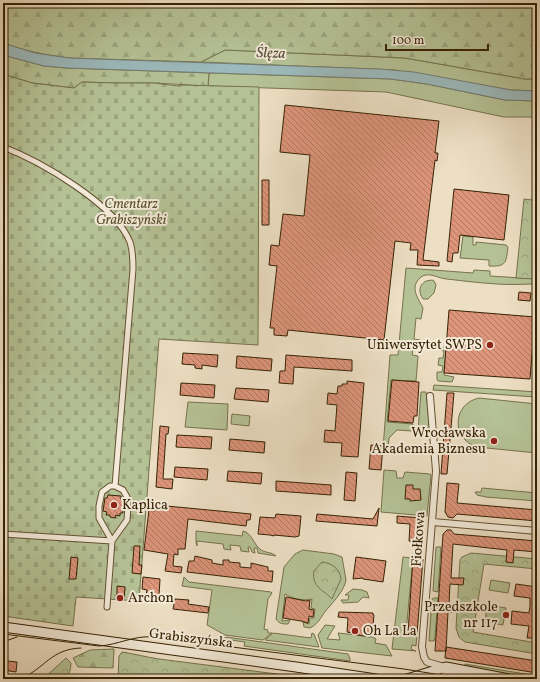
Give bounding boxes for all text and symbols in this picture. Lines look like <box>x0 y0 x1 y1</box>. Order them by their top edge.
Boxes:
scale bar <box>386 26 488 52</box>
text: 100 m <box>392 33 425 49</box>
water label: Ślęza <box>256 43 286 65</box>
park label: Cmentarz Grabiszyński <box>96 195 167 230</box>
place label: Uniwersytet SWPS <box>367 336 482 355</box>
marker: Uniwersytet SWPS <box>485 340 495 350</box>
place label: Wrocławska Akademia Biznesu <box>372 424 486 459</box>
marker: Wrocławska Akademia Biznesu <box>489 436 499 446</box>
place label: Kaplica <box>122 496 168 515</box>
marker: Kaplica <box>109 500 119 510</box>
street label: Fiołkowa <box>408 511 430 567</box>
place label: Archon <box>128 589 174 608</box>
marker: Archon <box>115 593 125 603</box>
place label: Przedszkole nr 117 <box>424 598 498 633</box>
marker: Przedszkole nr 117 <box>501 610 511 620</box>
place label: Oh La La <box>363 622 417 641</box>
street label: Grabiszyńska <box>148 624 234 654</box>
marker: Oh La La <box>350 626 360 636</box>

